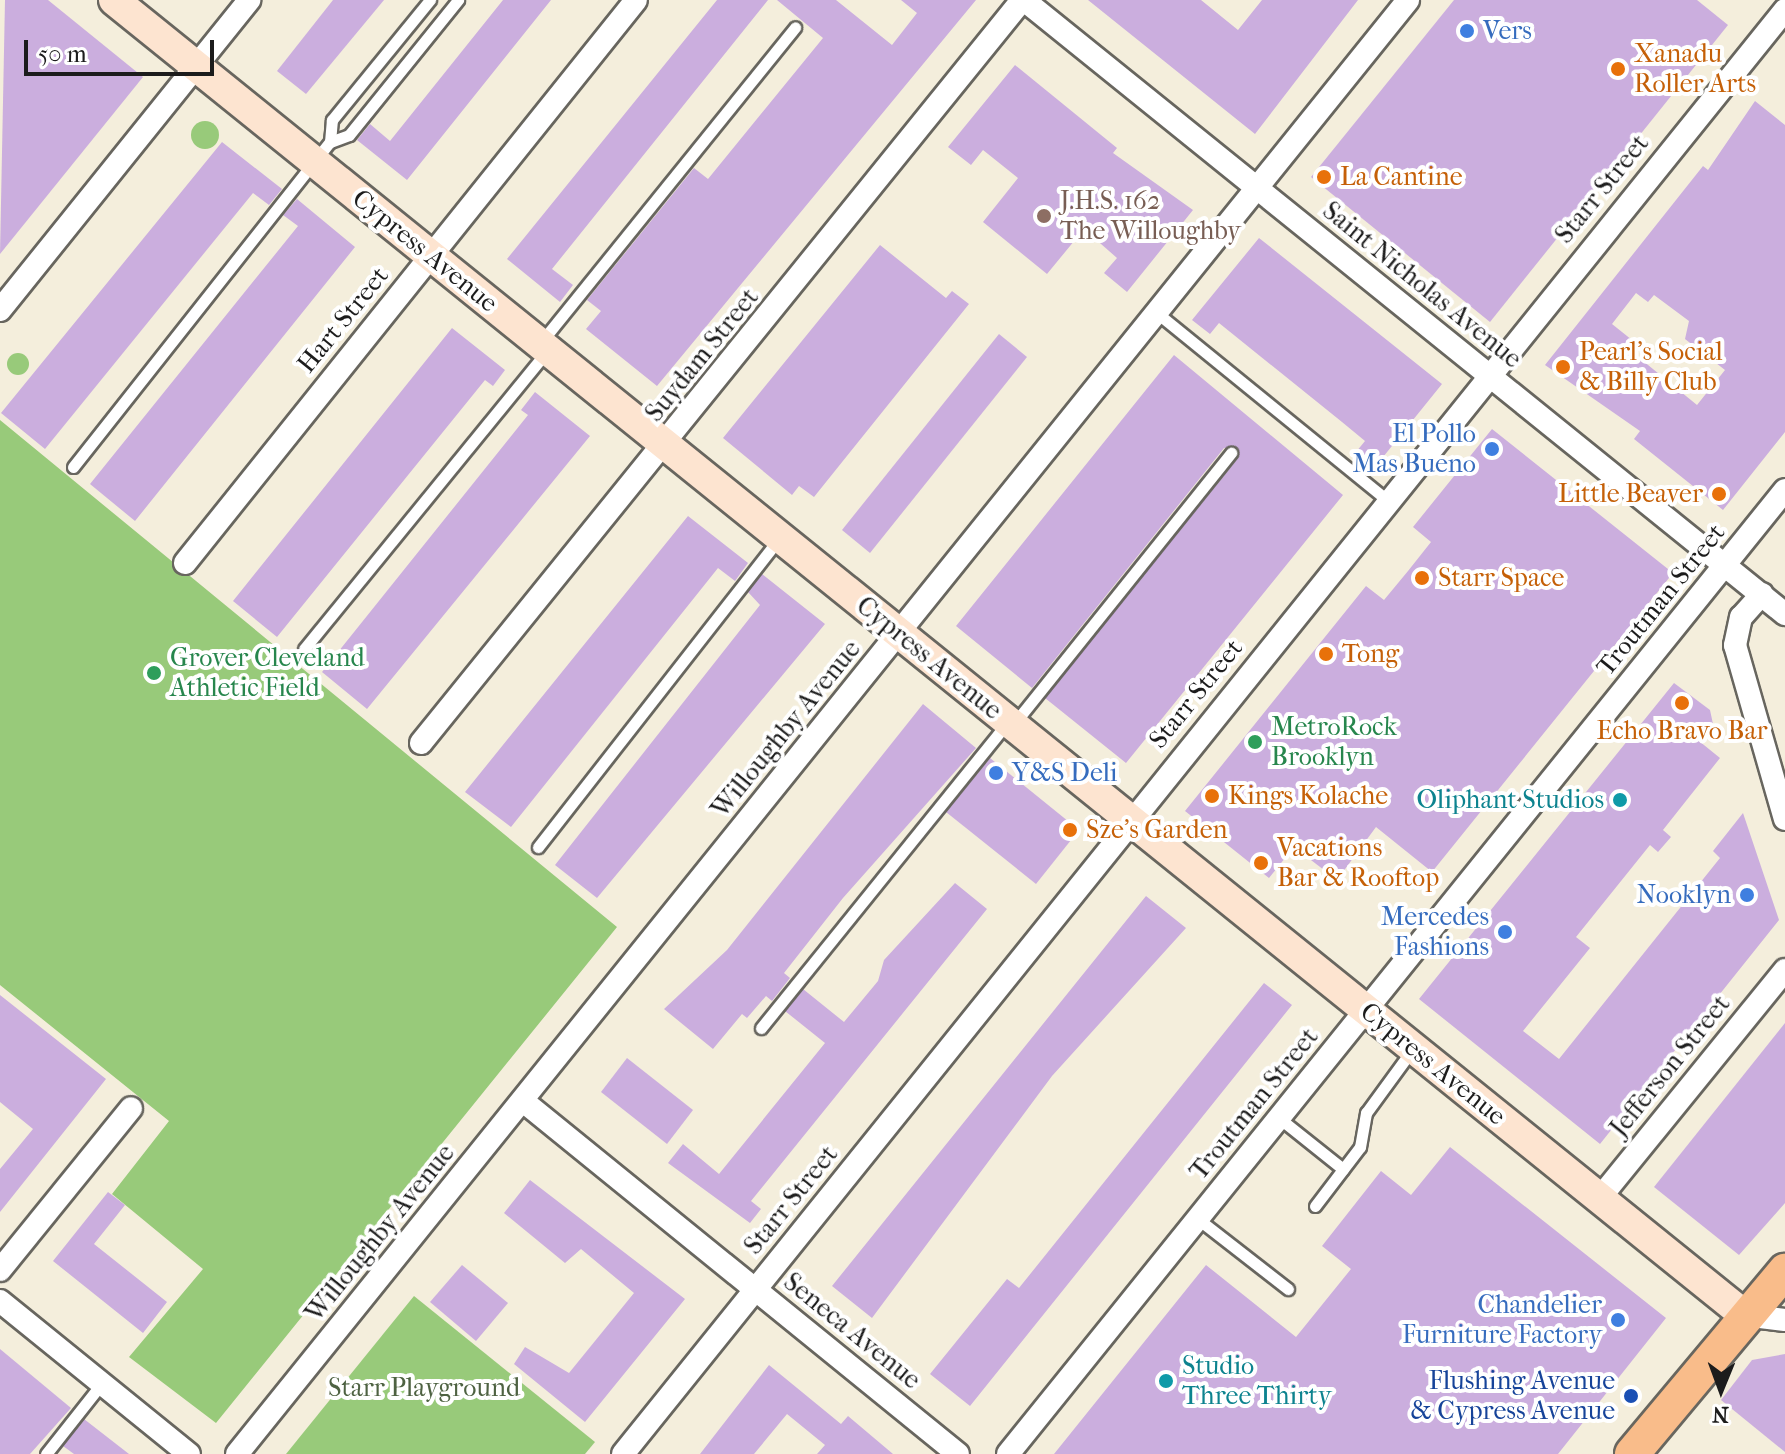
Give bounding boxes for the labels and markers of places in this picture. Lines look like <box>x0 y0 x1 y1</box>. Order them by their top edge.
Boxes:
place label: Vers <box>1483 15 1532 47</box>
marker: Vers <box>1458 22 1476 40</box>
place label: Xanadu Roller Arts <box>1634 38 1756 100</box>
marker: Xanadu Roller Arts <box>1609 60 1627 78</box>
place label: La Cantine <box>1340 161 1463 193</box>
marker: La Cantine <box>1315 168 1333 186</box>
place label: J.H.S. 162 The Willoughby <box>1060 185 1241 246</box>
marker: J.H.S. 162 The Willoughby <box>1035 207 1053 225</box>
place label: Pearl's Social & Billy Club <box>1579 336 1723 398</box>
marker: Pearl's Social & Billy Club <box>1554 358 1572 376</box>
place label: El Pollo Mas Bueno <box>1352 418 1476 480</box>
marker: El Pollo Mas Bueno <box>1483 440 1501 458</box>
place label: Little Beaver <box>1558 478 1703 510</box>
marker: Little Beaver <box>1710 485 1728 503</box>
place label: Starr Space <box>1438 562 1564 594</box>
marker: Starr Space <box>1413 569 1431 587</box>
place label: Tong <box>1342 638 1399 670</box>
place label: Grover Cleveland Athletic Field <box>170 642 365 704</box>
marker: Tong <box>1317 645 1335 663</box>
marker: Grover Cleveland Athletic Field <box>145 664 163 682</box>
marker: Echo Bravo Bar <box>1673 694 1691 712</box>
place label: MetroRock Brooklyn <box>1271 711 1397 772</box>
place label: Echo Bravo Bar <box>1596 715 1768 747</box>
marker: MetroRock Brooklyn <box>1246 733 1264 751</box>
place label: Y&S Deli <box>1012 757 1118 789</box>
marker: Y&S Deli <box>987 764 1005 782</box>
place label: Kings Kolache <box>1228 780 1388 812</box>
place label: Oliphant Studios <box>1417 784 1604 816</box>
marker: Kings Kolache <box>1203 787 1221 805</box>
marker: Oliphant Studios <box>1611 791 1629 809</box>
place label: Sze's Garden <box>1086 814 1228 846</box>
marker: Sze's Garden <box>1061 821 1079 839</box>
place label: Vacations Bar & Rooftop <box>1277 832 1439 894</box>
marker: Vacations Bar & Rooftop <box>1252 854 1270 872</box>
place label: Nooklyn <box>1637 879 1731 911</box>
marker: Nooklyn <box>1738 886 1756 904</box>
place label: Mercedes Fashions <box>1381 901 1489 962</box>
marker: Mercedes Fashions <box>1496 923 1514 941</box>
place label: Chandelier Furniture Factory <box>1402 1289 1602 1350</box>
marker: Chandelier Furniture Factory <box>1609 1311 1627 1329</box>
place label: Studio Three Thirty <box>1182 1350 1332 1412</box>
place label: Flushing Avenue & Cypress Avenue <box>1410 1365 1615 1426</box>
marker: Studio Three Thirty <box>1157 1372 1175 1390</box>
marker: Flushing Avenue & Cypress Avenue <box>1622 1387 1640 1405</box>

